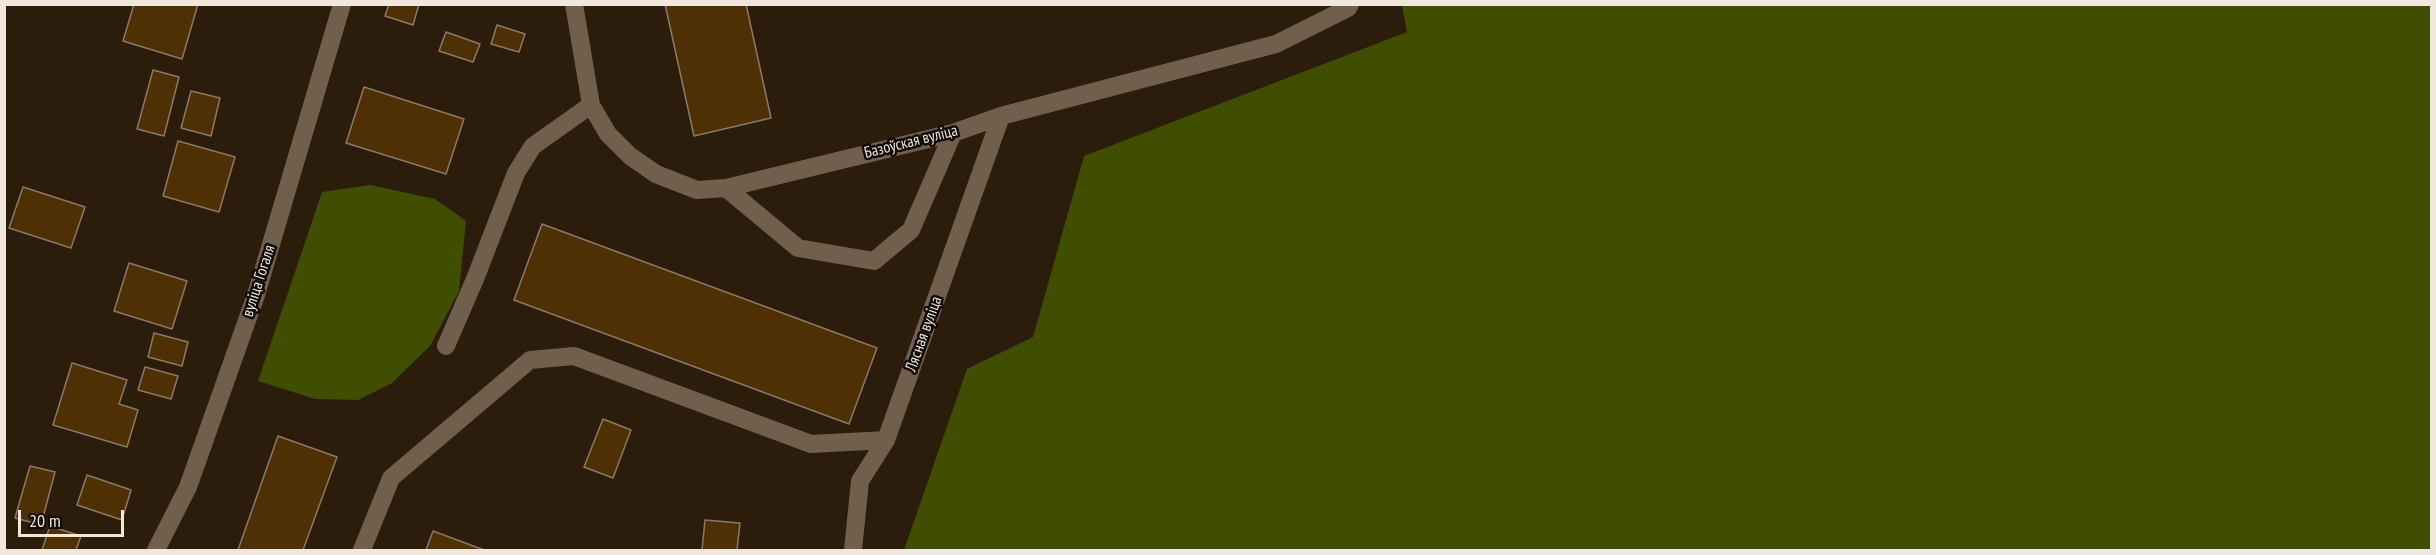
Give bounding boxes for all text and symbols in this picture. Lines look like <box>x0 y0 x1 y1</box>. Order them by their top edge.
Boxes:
street label: Базоўская вуліца <box>862 121 960 163</box>
street label: вуліца Гогаля <box>238 243 280 319</box>
street label: Лясная вуліца <box>902 294 946 374</box>
scale bar <box>21 498 128 536</box>
text: 20 m <box>29 509 61 532</box>

